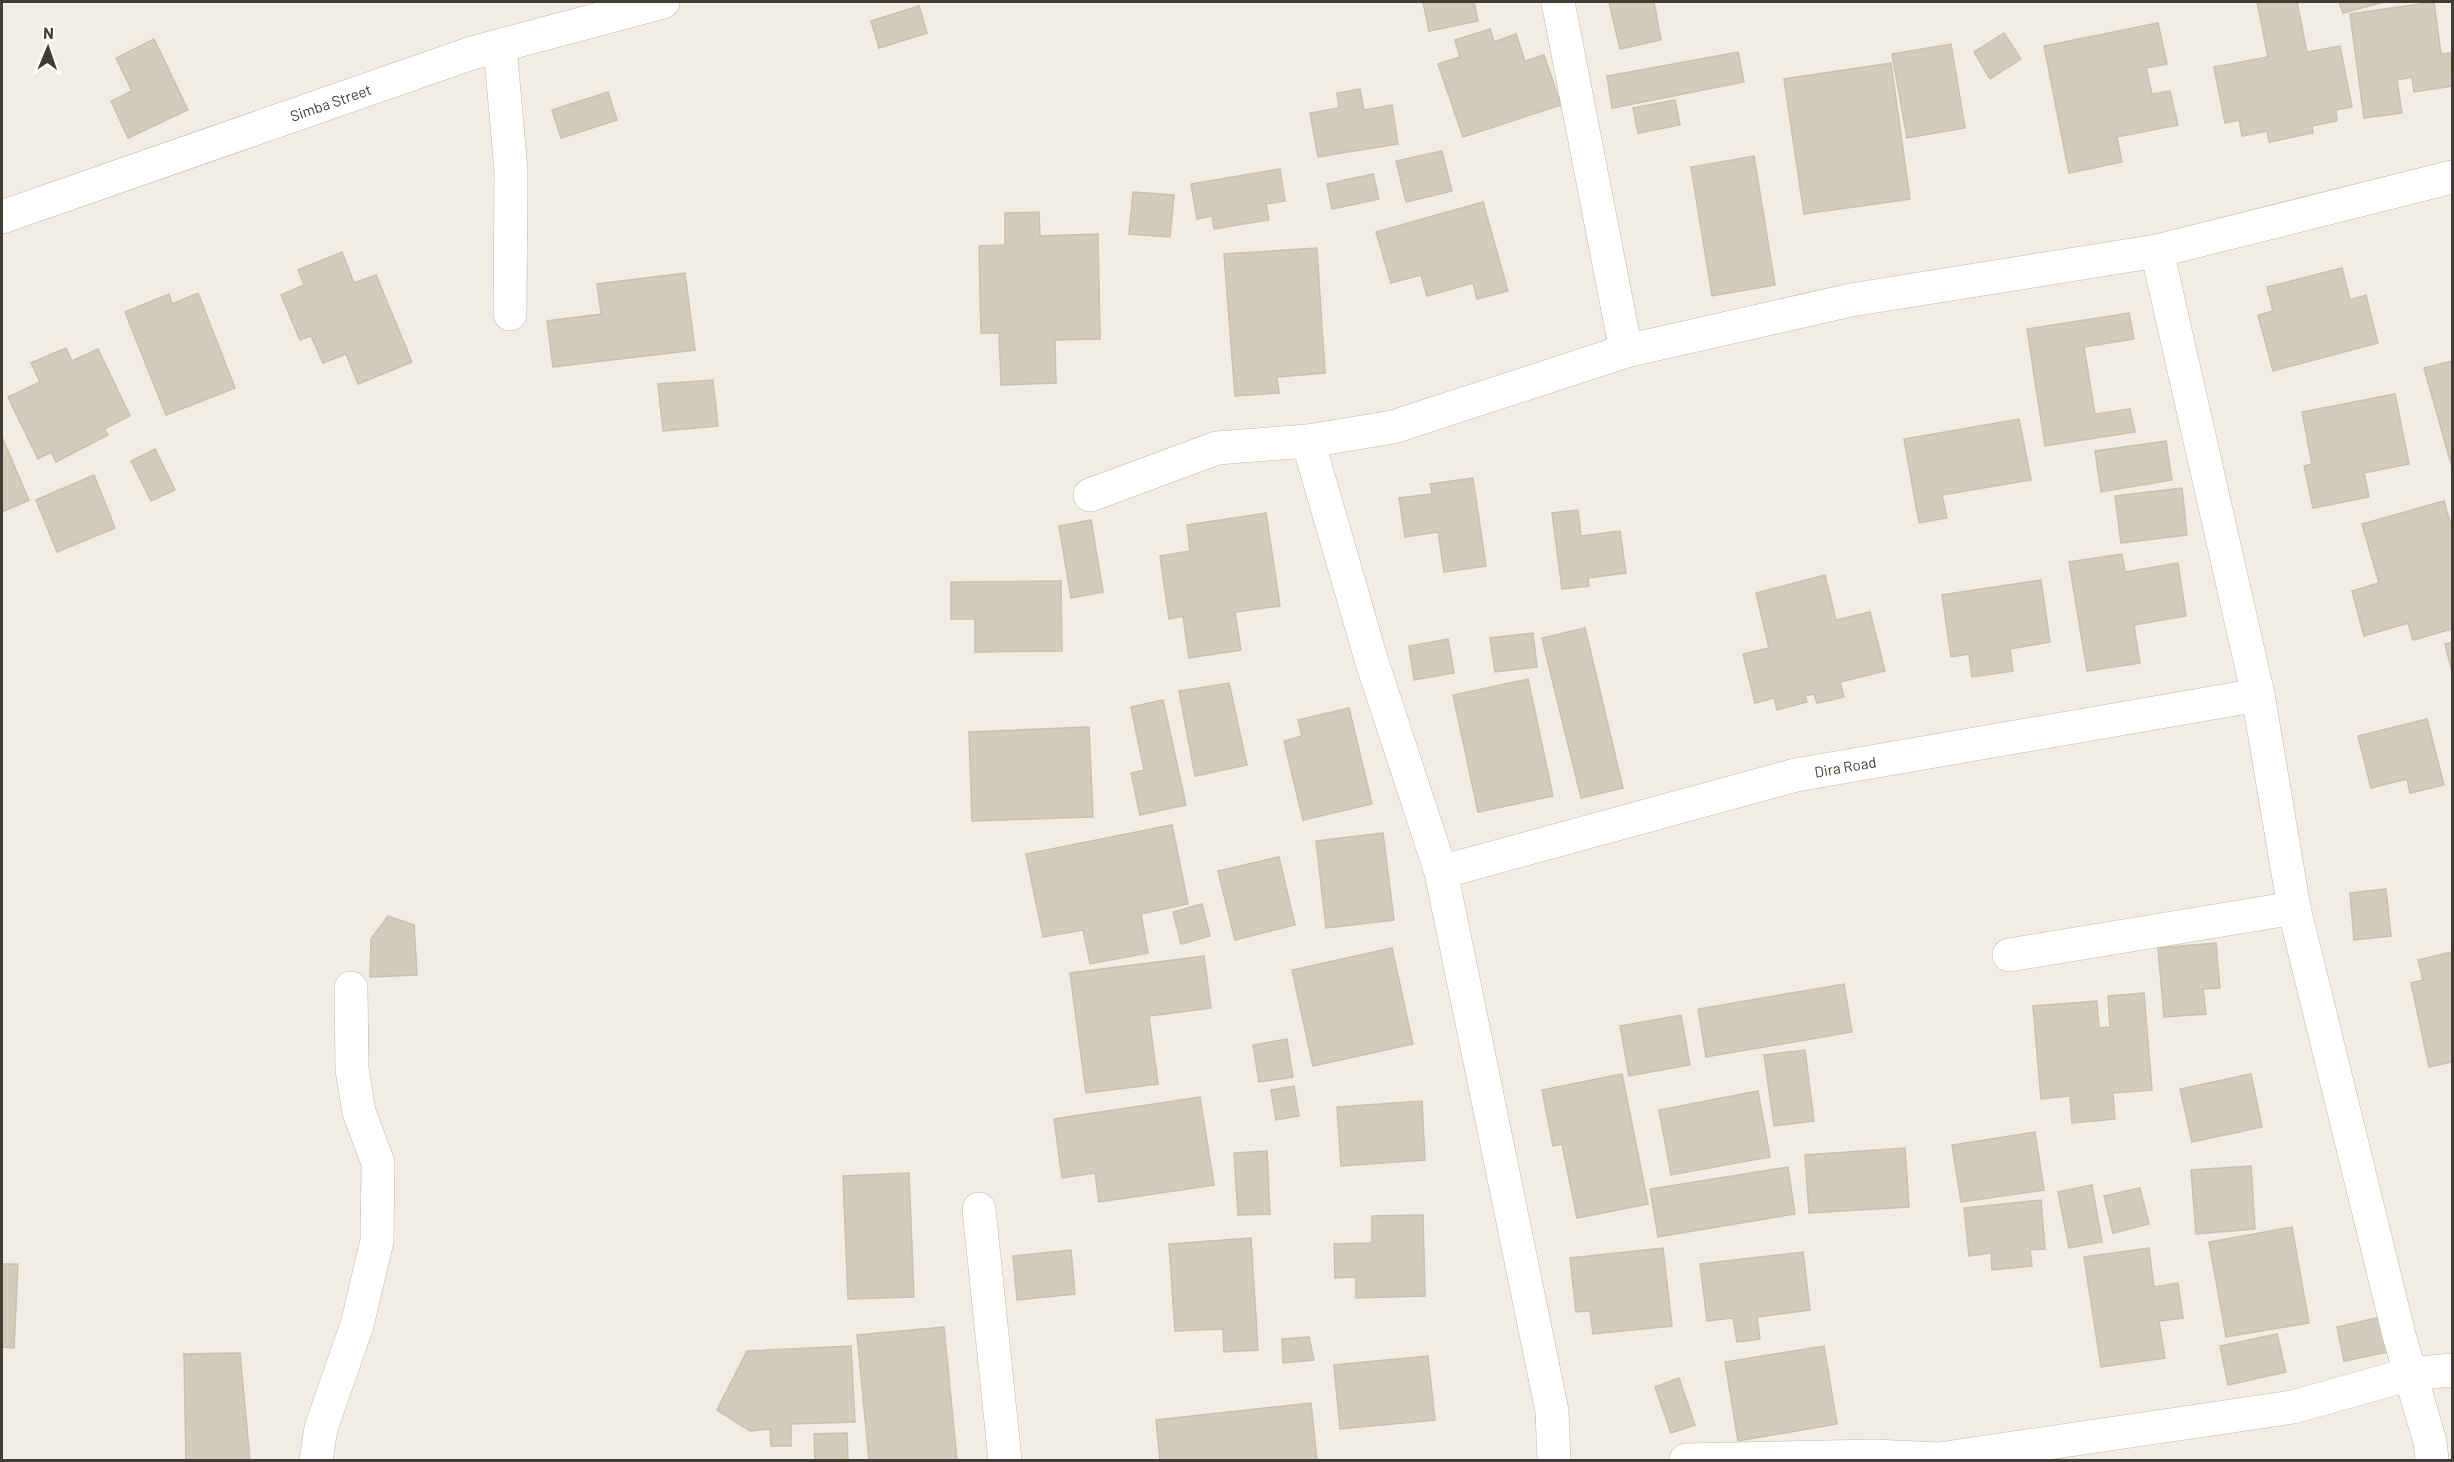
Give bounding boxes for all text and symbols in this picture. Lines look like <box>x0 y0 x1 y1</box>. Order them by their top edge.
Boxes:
north arrow <box>18 18 78 78</box>
text: N <box>43 23 54 42</box>
street label: Simba Street <box>288 80 374 125</box>
street label: Dira Road <box>1813 752 1878 781</box>

